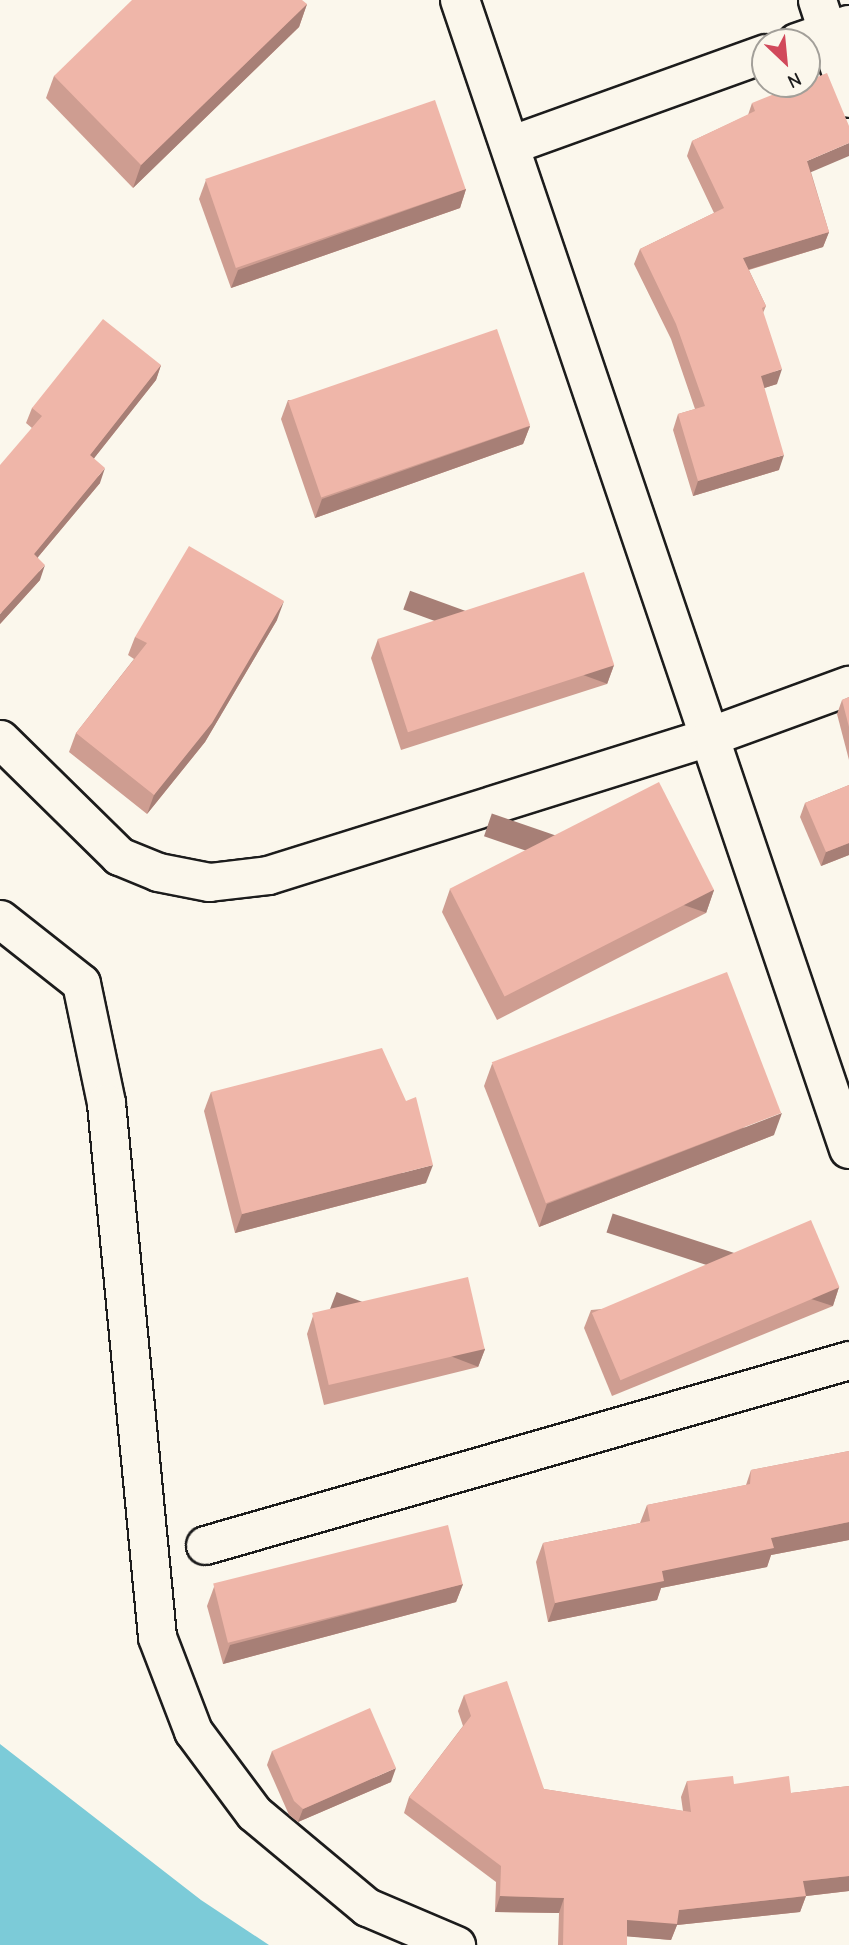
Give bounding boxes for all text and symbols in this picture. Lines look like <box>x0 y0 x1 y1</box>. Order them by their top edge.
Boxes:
north arrow <box>751 28 821 98</box>
text: N <box>784 67 805 93</box>

